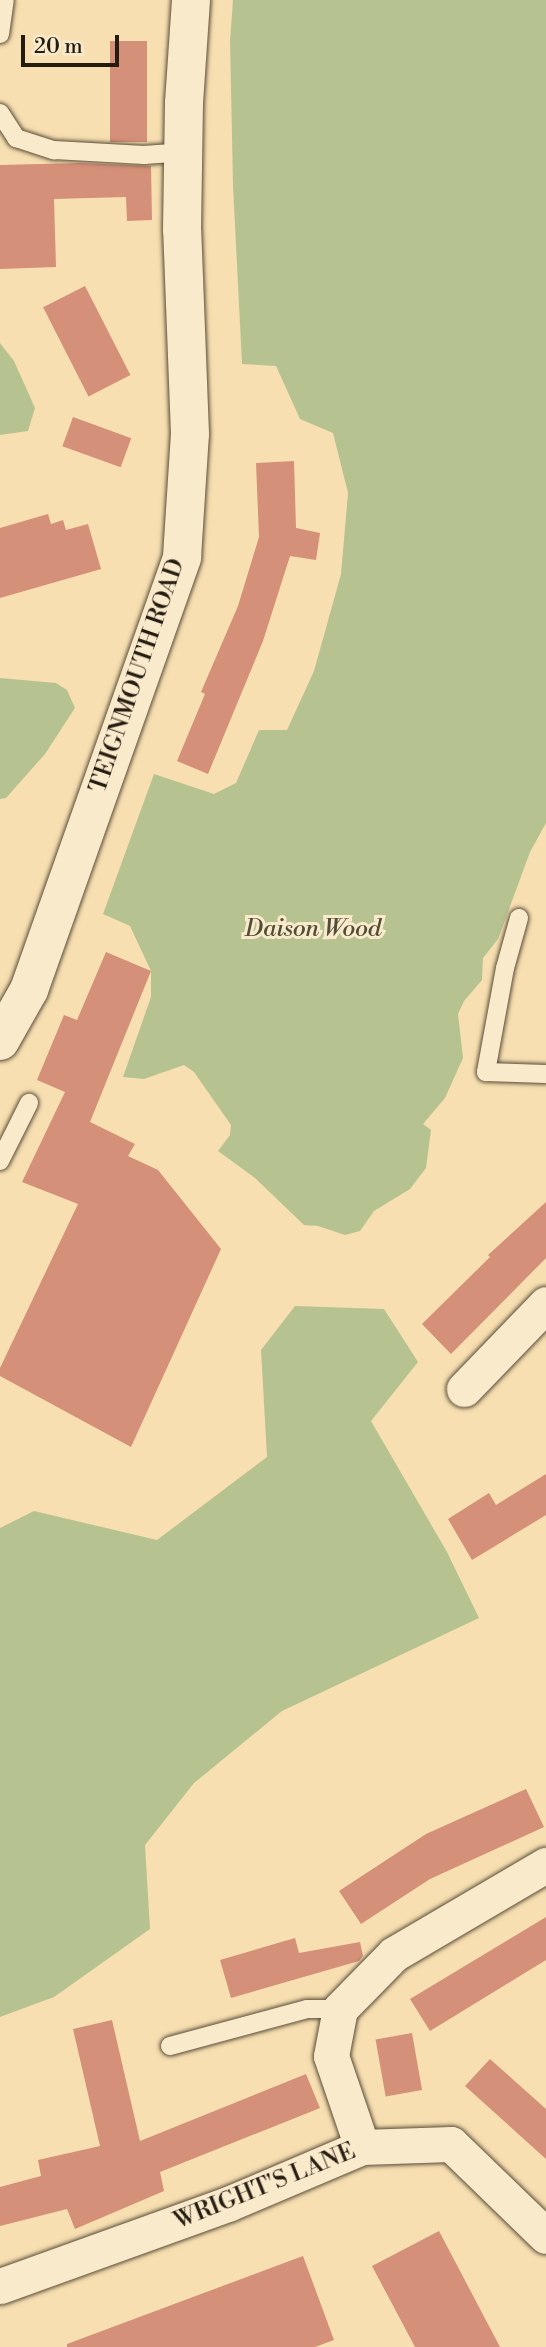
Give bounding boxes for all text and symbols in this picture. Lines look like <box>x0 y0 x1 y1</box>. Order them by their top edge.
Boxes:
scale bar <box>24 21 122 65</box>
text: 20 m <box>34 34 83 60</box>
street label: TEIGNMOUTH ROAD <box>84 555 192 797</box>
park label: Daison Wood <box>245 916 381 944</box>
street label: WRIGHT'S LANE <box>170 2137 360 2237</box>

